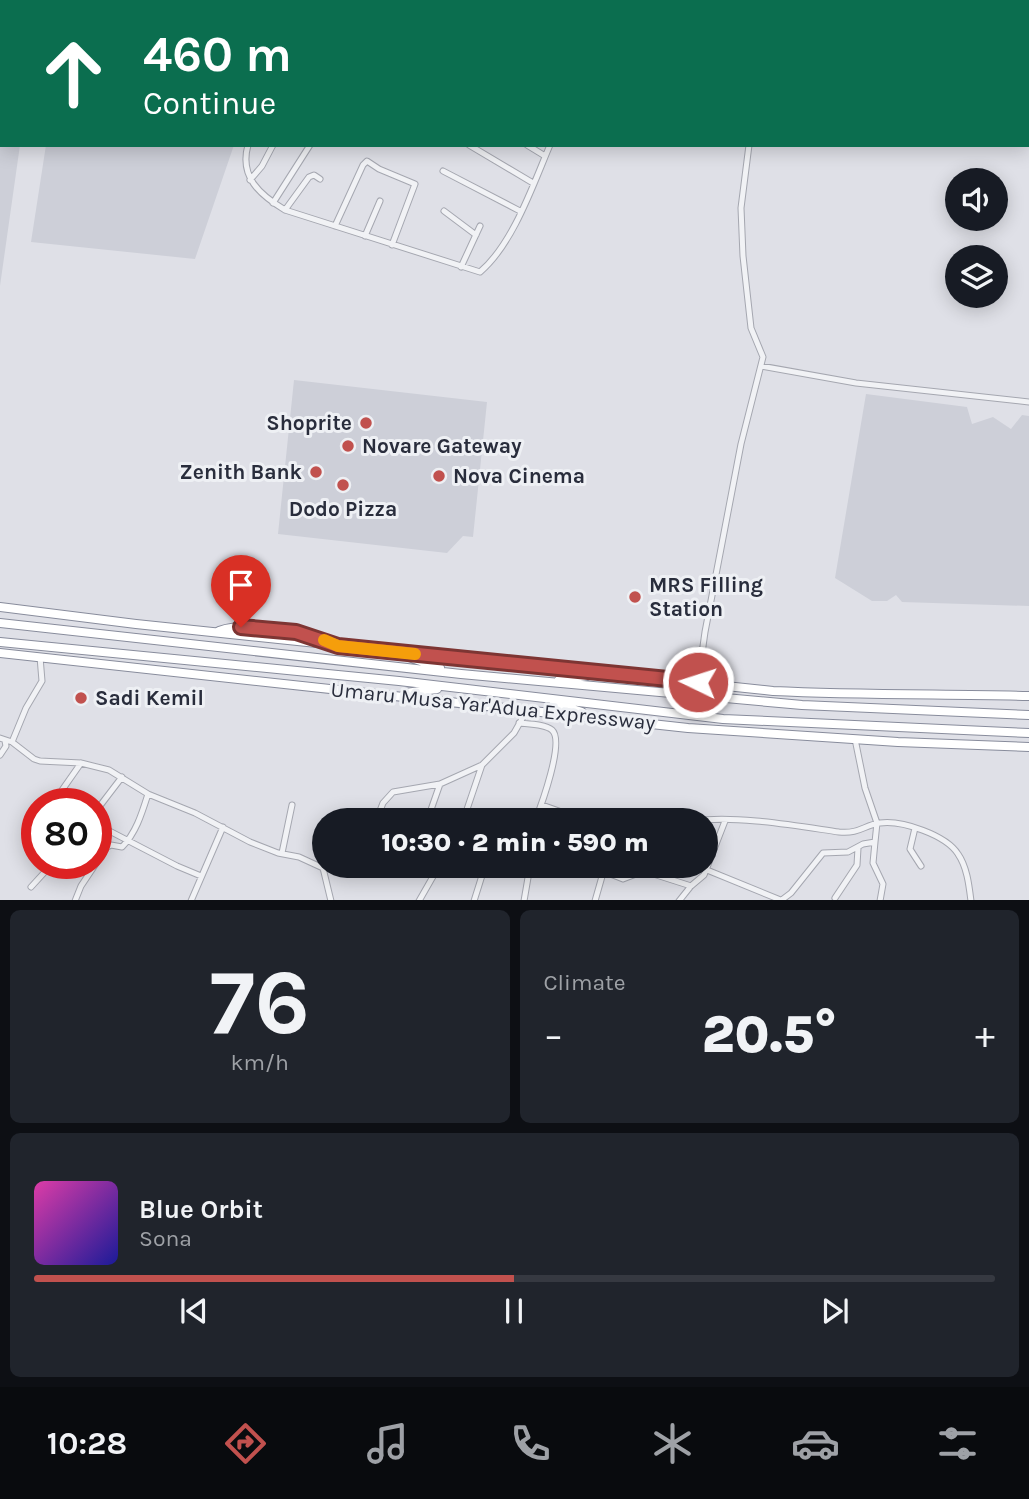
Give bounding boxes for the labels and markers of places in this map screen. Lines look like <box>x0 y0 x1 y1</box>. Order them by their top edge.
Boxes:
place label: Shoprite <box>266 411 352 435</box>
marker: Shoprite <box>358 415 374 431</box>
place label: Novare Gateway <box>362 434 522 458</box>
marker: Novare Gateway <box>340 438 356 454</box>
place label: Zenith Bank <box>180 460 303 484</box>
marker: Zenith Bank <box>308 464 324 480</box>
place label: Nova Cinema <box>453 464 585 488</box>
marker: Nova Cinema <box>431 468 447 484</box>
marker: Dodo Pizza <box>335 477 351 493</box>
place label: Dodo Pizza <box>289 497 397 521</box>
pin <box>211 555 271 627</box>
place label: MRS Filling Station <box>649 573 763 621</box>
marker: MRS Filling Station <box>627 589 643 605</box>
place label: Sadi Kemil <box>95 686 204 710</box>
marker: Sadi Kemil <box>73 690 89 706</box>

